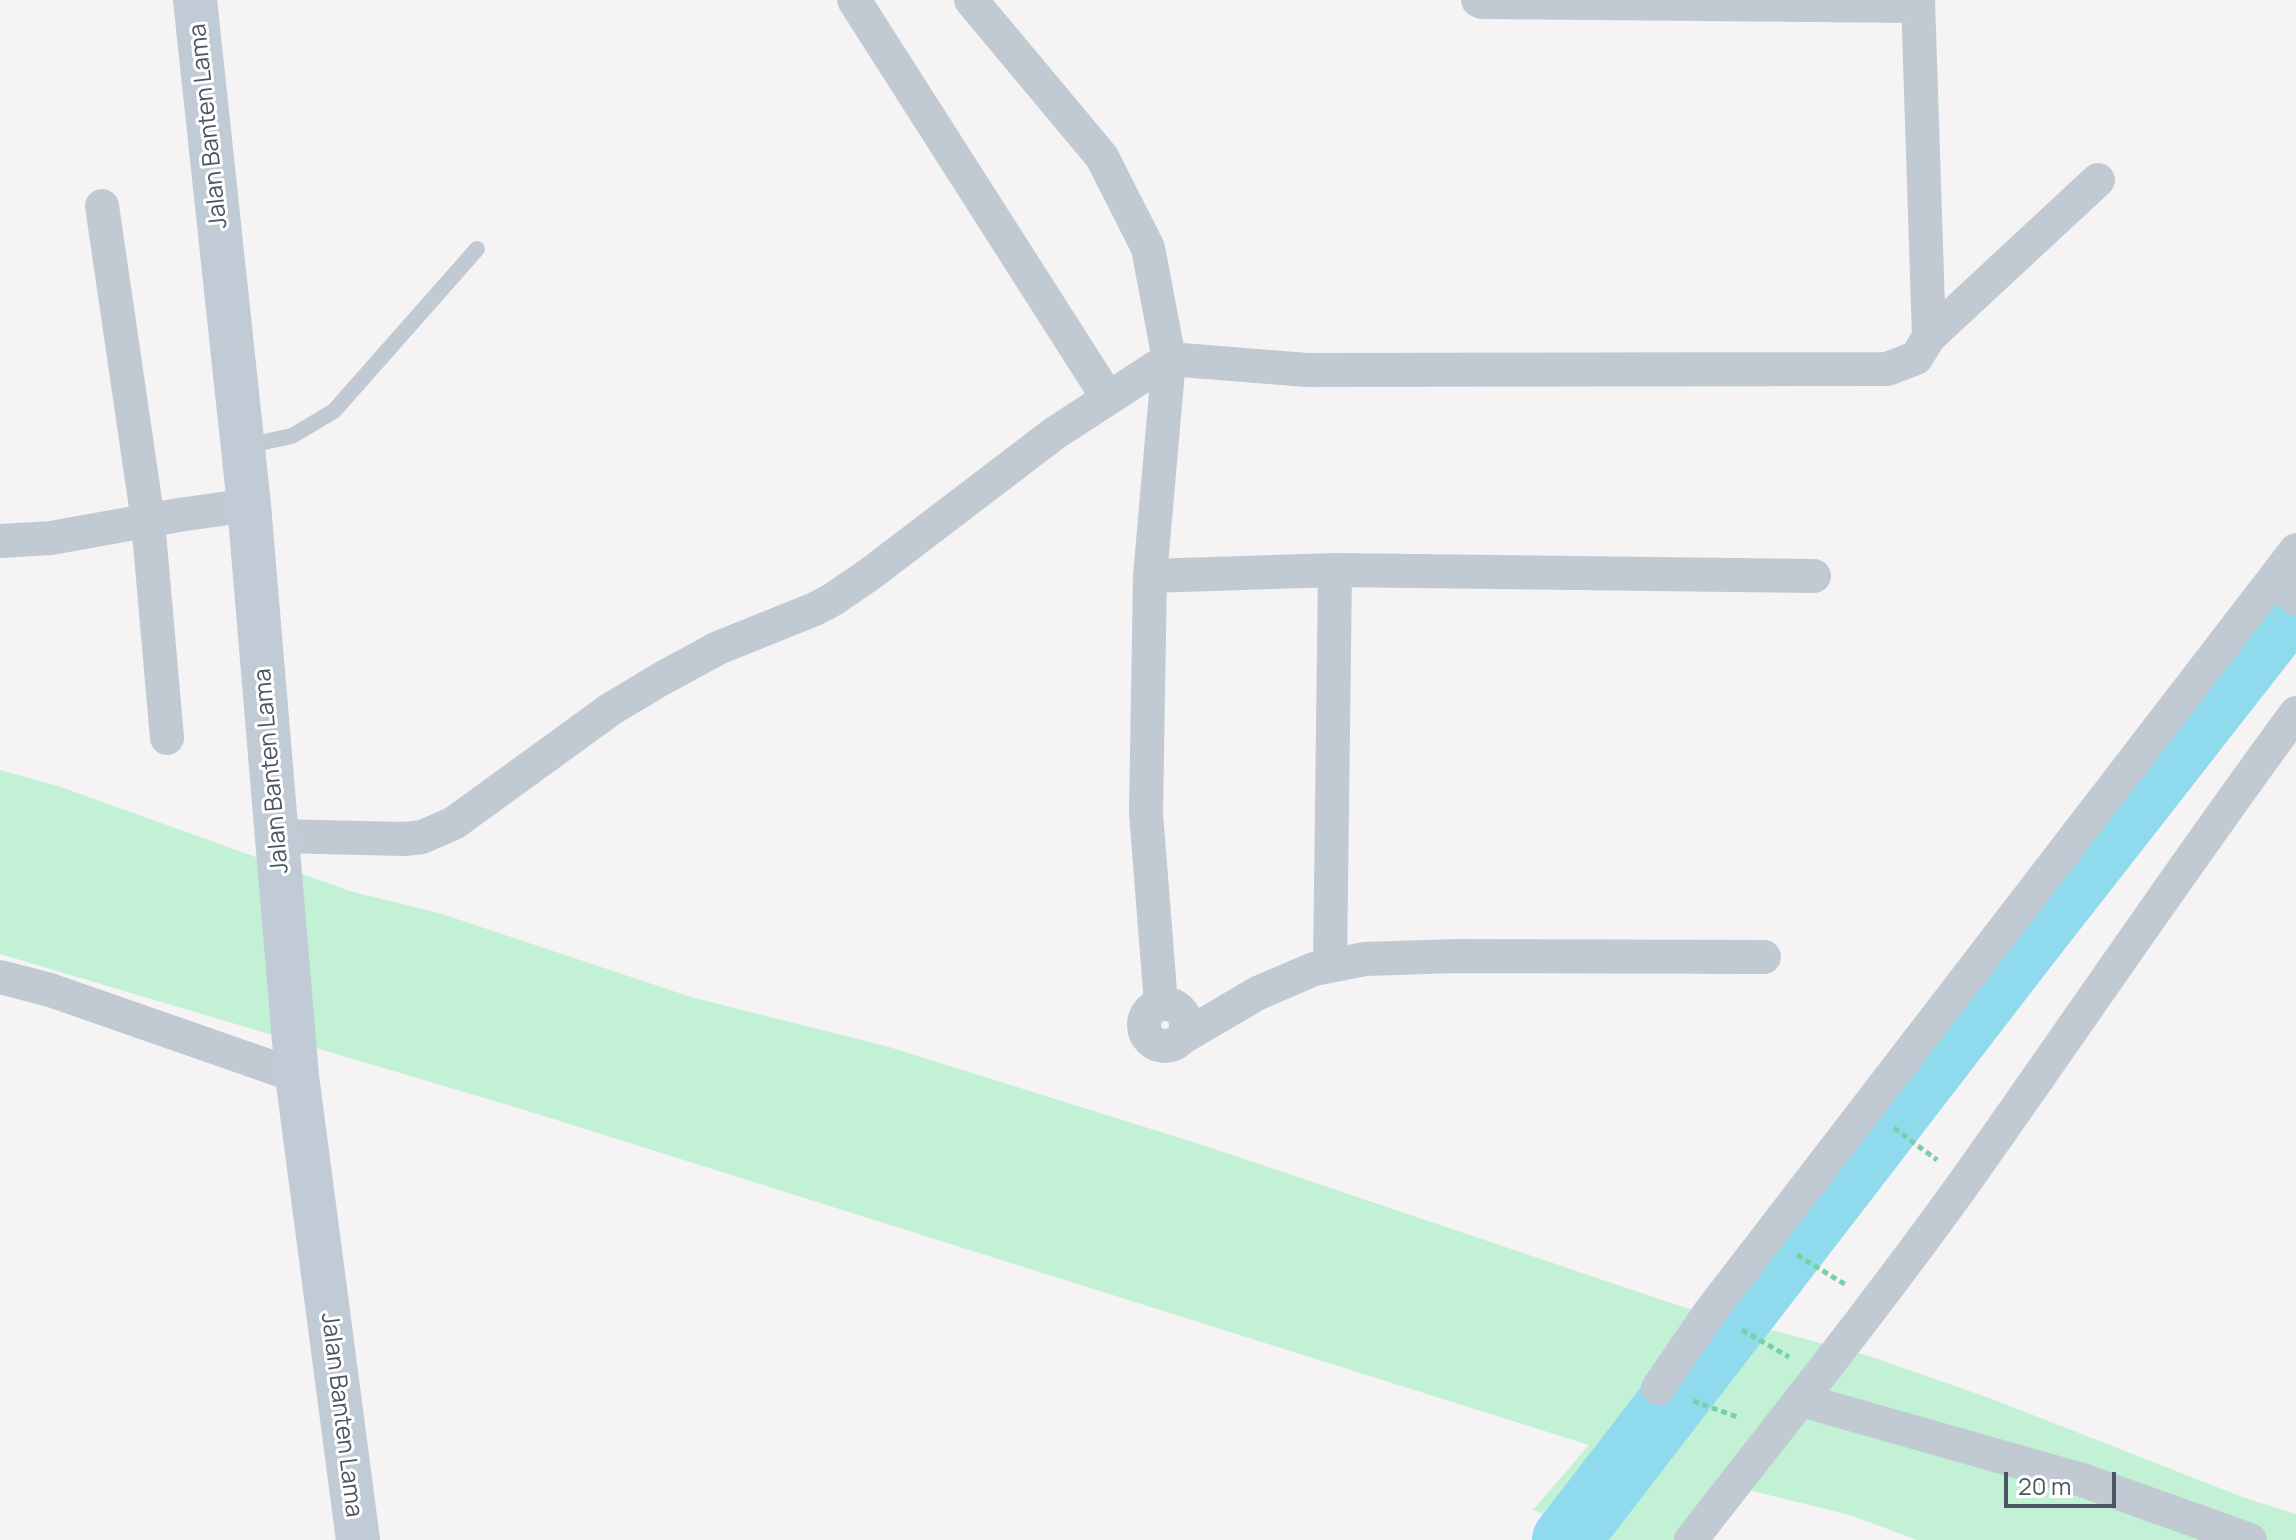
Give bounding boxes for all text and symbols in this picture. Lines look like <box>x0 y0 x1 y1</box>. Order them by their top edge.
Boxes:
street label: Jalan Banten Lama <box>184 22 234 230</box>
street label: Jalan Banten Lama <box>249 667 295 875</box>
street label: Jalan Banten Lama <box>314 1311 368 1519</box>
scale bar <box>2008 1456 2120 1506</box>
text: 20 m <box>2018 1469 2071 1502</box>

